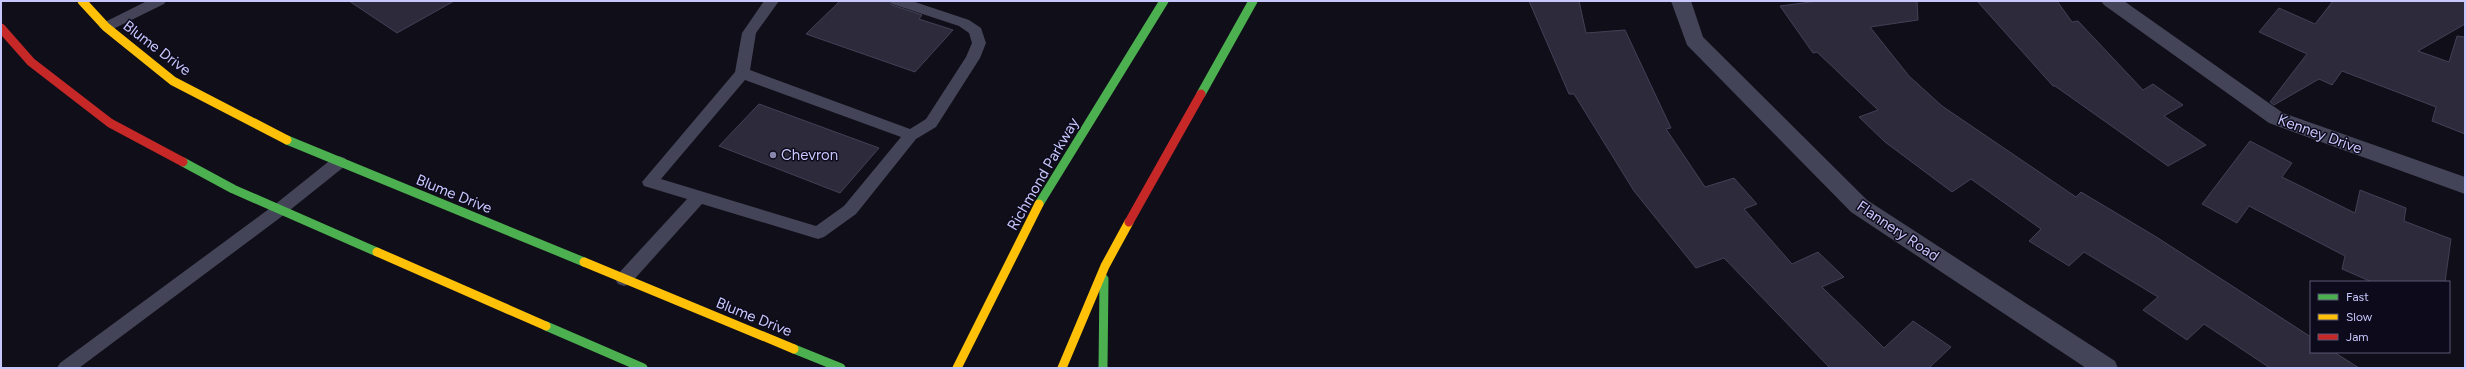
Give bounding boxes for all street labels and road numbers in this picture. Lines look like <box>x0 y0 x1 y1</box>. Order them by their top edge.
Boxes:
street label: Blume Drive <box>120 17 194 79</box>
street label: Kenney Drive <box>2275 110 2365 158</box>
street label: Richmond Parkway <box>1003 114 1083 234</box>
street label: Blume Drive <box>413 171 495 217</box>
street label: Flannery Road <box>1853 197 1943 265</box>
street label: Blume Drive <box>713 294 795 340</box>

